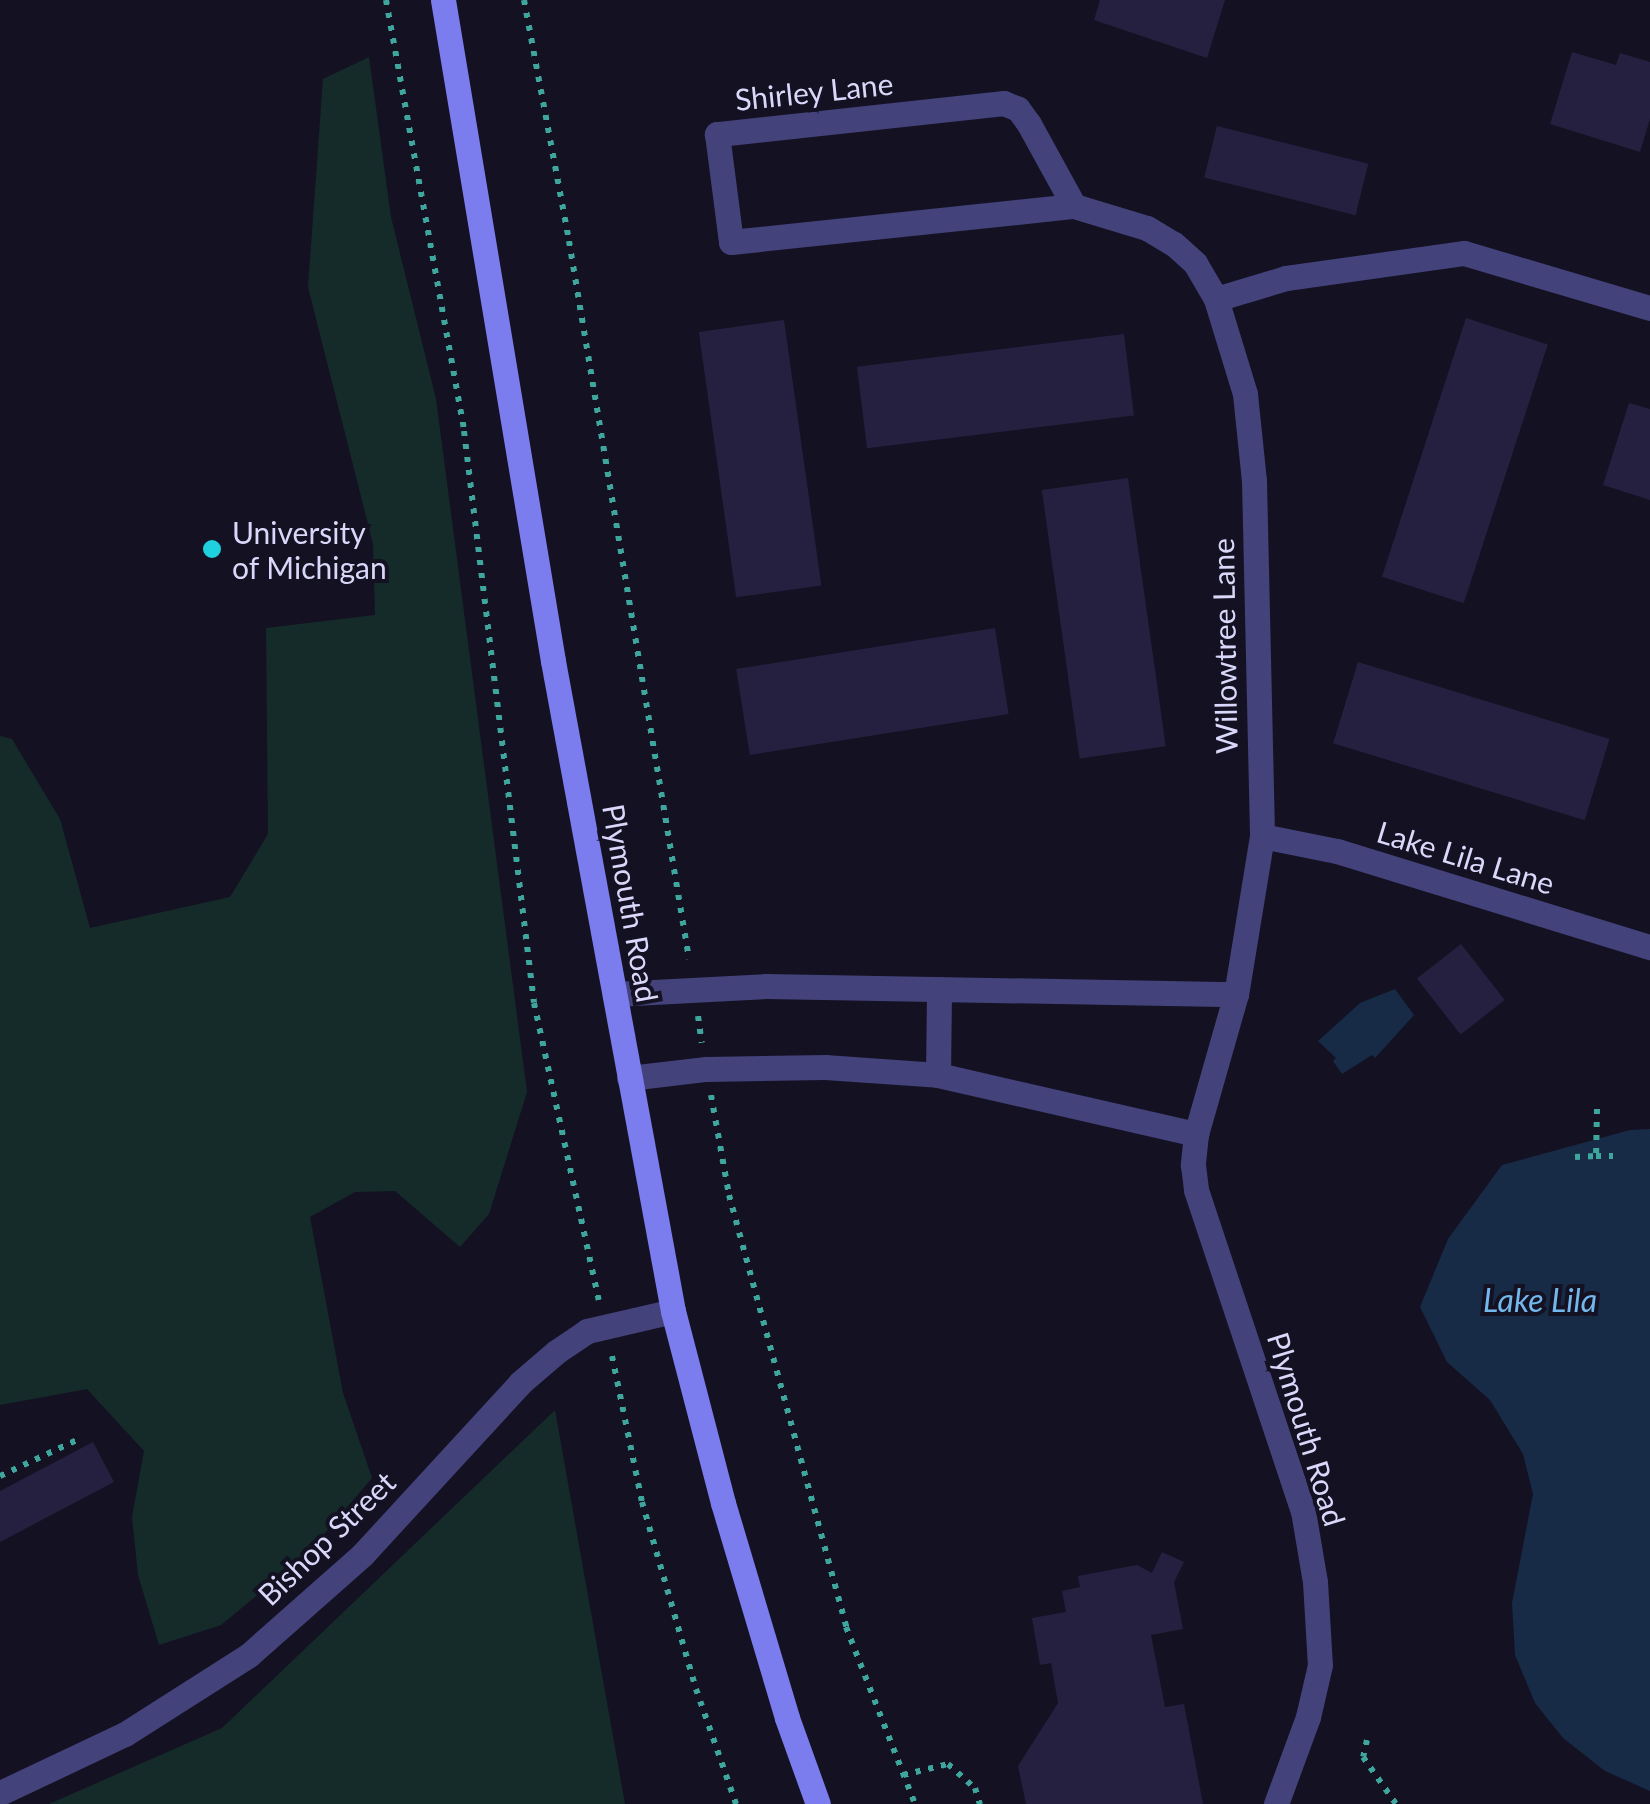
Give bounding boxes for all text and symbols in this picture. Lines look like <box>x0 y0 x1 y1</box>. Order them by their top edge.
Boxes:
street label: Shirley Lane <box>733 65 895 117</box>
place label: University of Michigan <box>232 514 387 584</box>
marker: University of Michigan <box>201 538 223 560</box>
street label: Willowtree Lane <box>1204 538 1244 754</box>
street label: Plymouth Road <box>596 801 666 1005</box>
street label: Lake Lila Lane <box>1373 813 1559 901</box>
water label: Lake Lila <box>1483 1281 1597 1319</box>
street label: Plymouth Road <box>1260 1328 1354 1530</box>
street label: Bishop Street <box>250 1464 402 1612</box>

